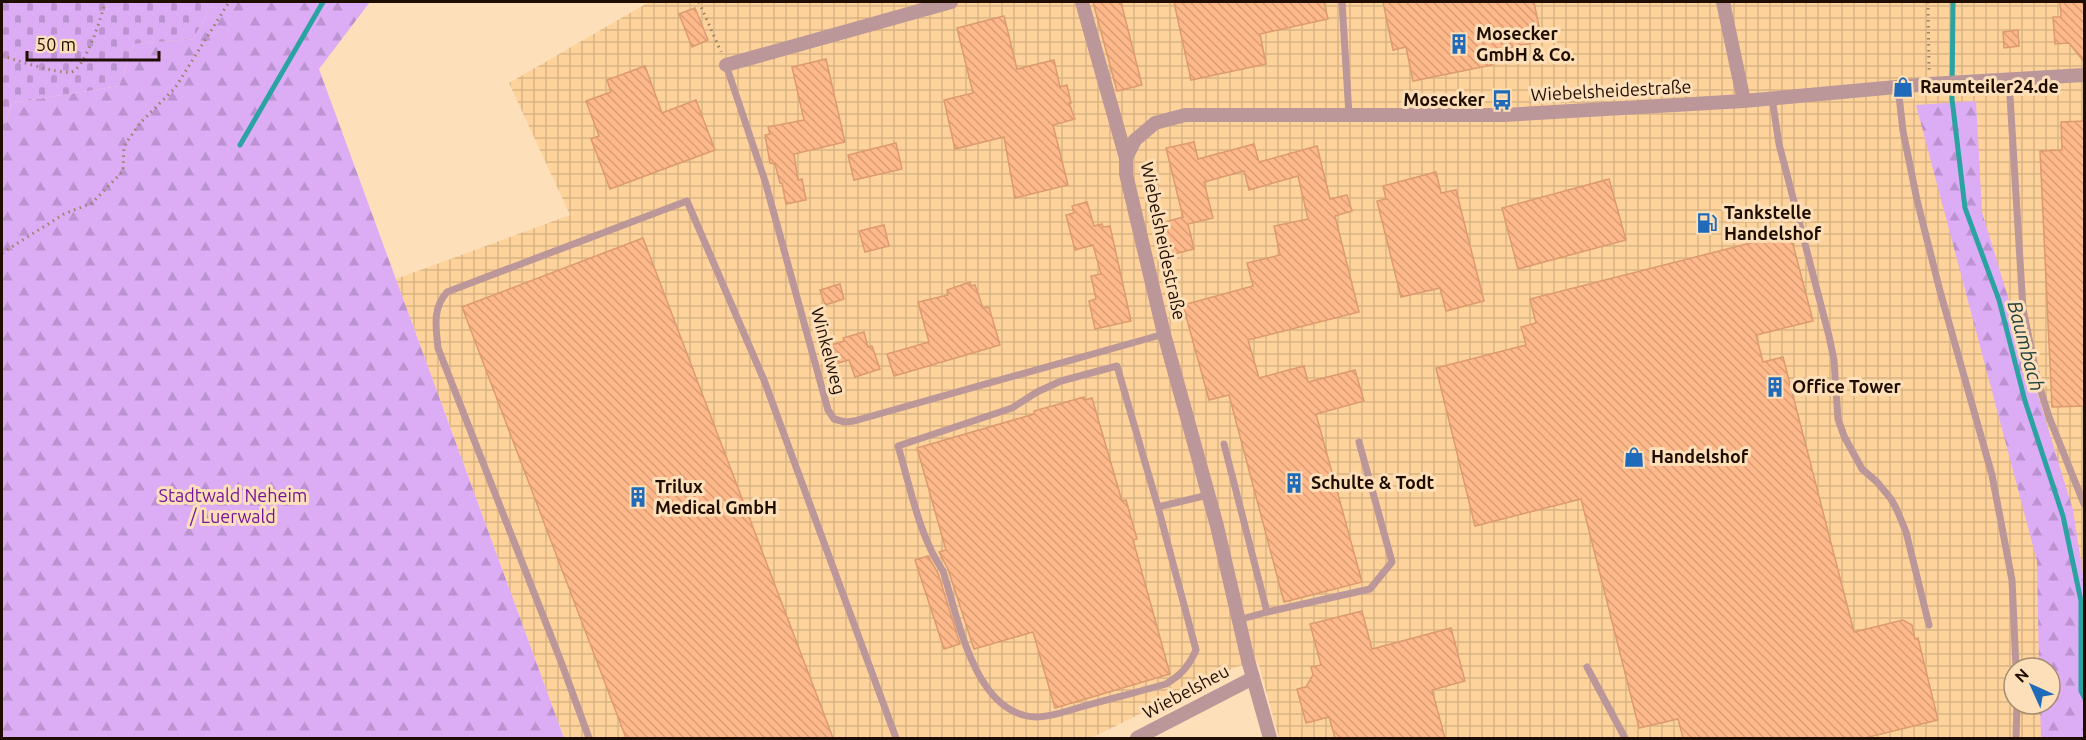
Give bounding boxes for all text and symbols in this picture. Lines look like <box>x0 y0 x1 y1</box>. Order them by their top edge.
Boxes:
place label: Mosecker GmbH & Co. <box>1476 23 1575 64</box>
scale bar <box>27 24 159 62</box>
building icon: Mosecker GmbH & Co. <box>1447 32 1471 56</box>
text: 50 m <box>36 34 76 54</box>
shop icon: Raumteiler24.de <box>1891 75 1915 99</box>
street label: Wiebelsheidestraße <box>1530 76 1692 104</box>
place label: Raumteiler24.de <box>1920 76 2059 96</box>
bus stop icon: Mosecker <box>1490 88 1514 112</box>
place label: Mosecker <box>1403 89 1486 109</box>
street label: Wiebelsheidestraße <box>1137 160 1191 322</box>
place label: Tankstelle Handelshof <box>1724 202 1822 243</box>
fuel station icon: Tankstelle Handelshof <box>1695 211 1719 235</box>
water label: Baumbach <box>2003 298 2050 394</box>
street label: Winkelweg <box>808 305 850 396</box>
building icon: Office Tower <box>1763 375 1787 399</box>
place label: Office Tower <box>1792 376 1902 396</box>
shop icon: Handelshof <box>1622 445 1646 469</box>
place label: Handelshof <box>1651 446 1749 466</box>
building icon: Schulte & Todt <box>1282 471 1306 495</box>
place label: Schulte & Todt <box>1311 472 1435 492</box>
place label: Trilux Medical GmbH <box>655 476 777 517</box>
park label: Stadtwald Neheim / Luerwald <box>159 485 307 526</box>
building icon: Trilux Medical GmbH <box>626 485 650 509</box>
north arrow <box>2002 656 2062 716</box>
street label: Wiebelsheu <box>1139 660 1232 722</box>
text: N <box>2011 665 2032 686</box>

